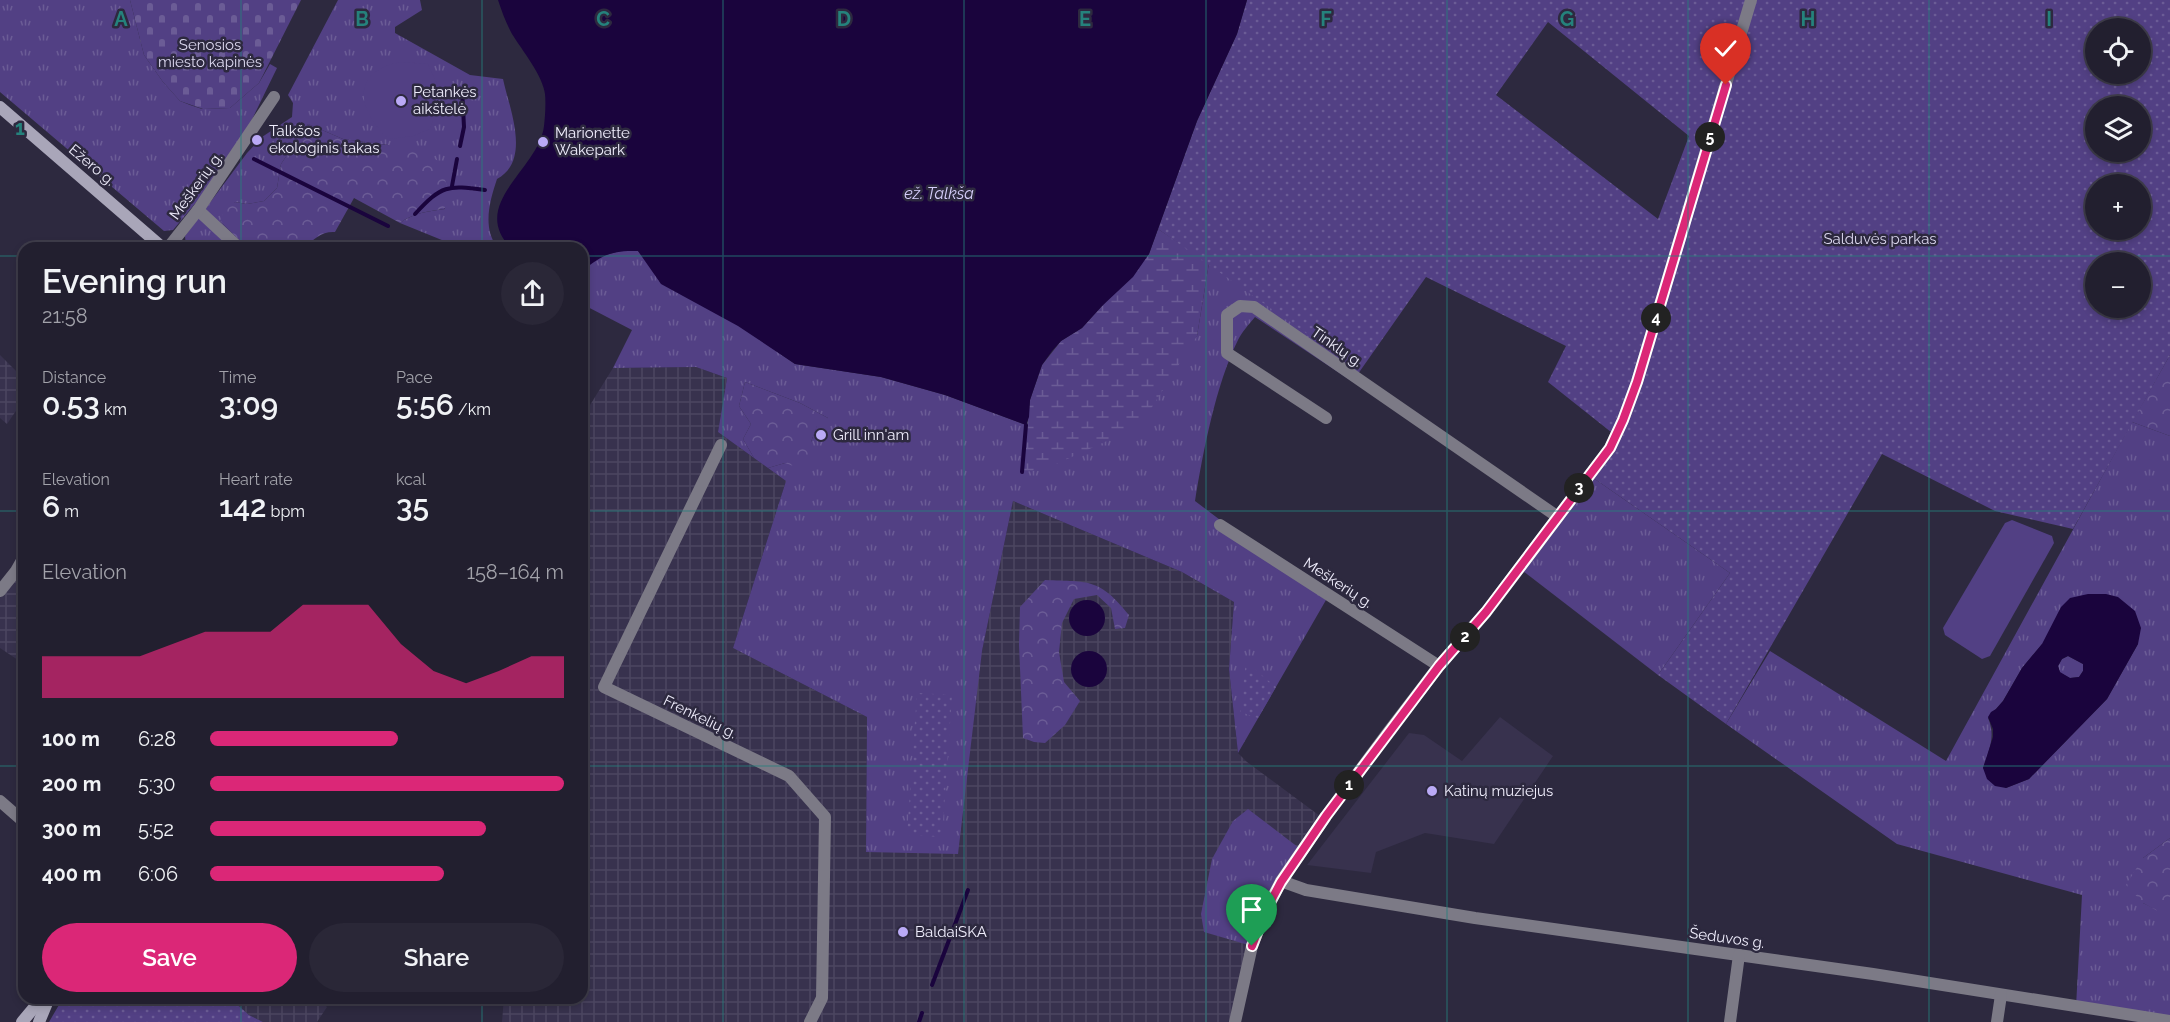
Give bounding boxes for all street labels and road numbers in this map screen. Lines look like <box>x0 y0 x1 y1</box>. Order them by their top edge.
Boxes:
street label: Ežero g. <box>65 140 119 190</box>
street label: Meškerių g. <box>166 149 226 223</box>
street label: Tinklų g. <box>1308 323 1366 371</box>
street label: Meškerių g. <box>1300 554 1376 612</box>
street label: Frenkelių g. <box>660 692 740 742</box>
street label: Šeduvos g. <box>1688 923 1766 952</box>

